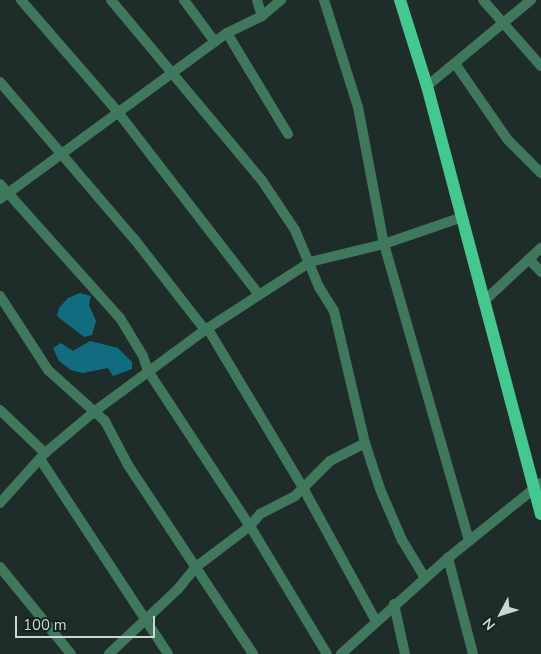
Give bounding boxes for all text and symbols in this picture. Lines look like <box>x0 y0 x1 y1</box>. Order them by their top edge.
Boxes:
north arrow <box>476 589 526 639</box>
scale bar <box>18 606 158 638</box>
text: N <box>478 614 500 634</box>
text: 100 m <box>23 615 67 635</box>

